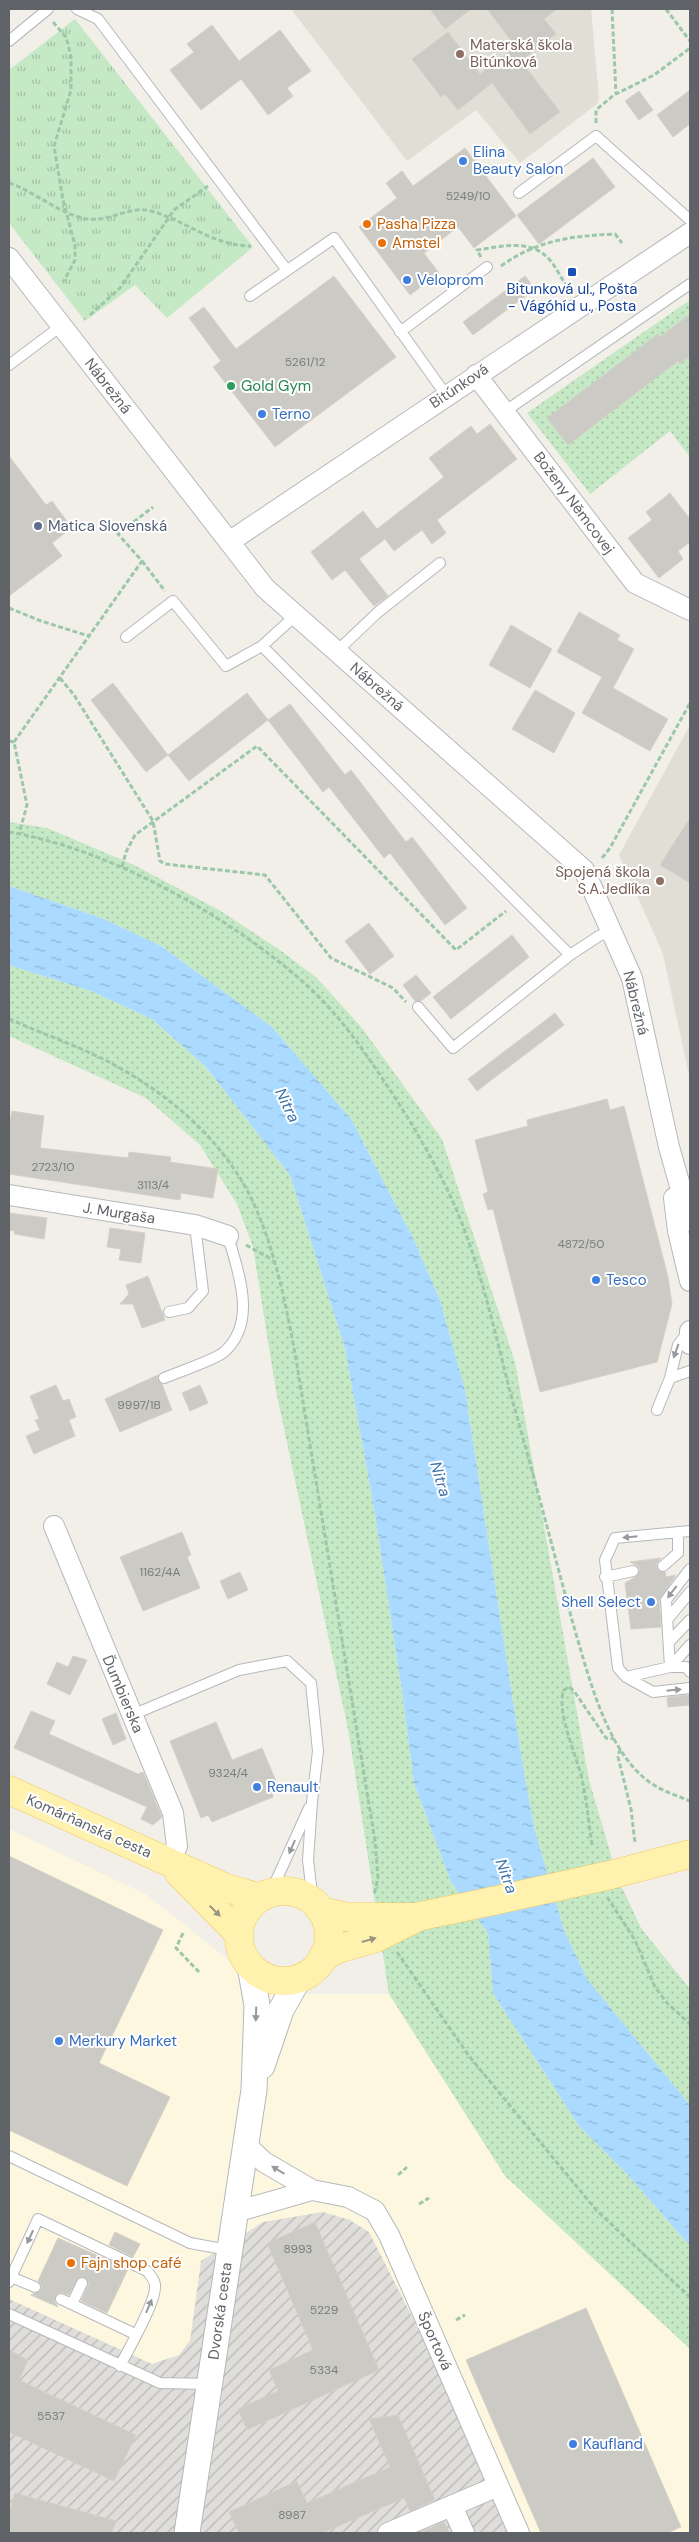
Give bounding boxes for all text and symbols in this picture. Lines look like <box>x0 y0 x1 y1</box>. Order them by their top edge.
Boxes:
place label: Materská škola Bitúnková <box>470 35 572 72</box>
marker: Materská škola Bitúnková <box>454 48 466 60</box>
place label: Elina Beauty Salon <box>473 142 563 179</box>
marker: Elina Beauty Salon <box>457 155 469 167</box>
house number: 5249/10 <box>446 188 490 204</box>
place label: Pasha Pizza <box>377 214 456 234</box>
marker: Pasha Pizza <box>361 218 373 230</box>
place label: Amstel <box>392 233 440 253</box>
marker: Amstel <box>376 237 388 249</box>
marker: Bitunková ul., Pošta - Vágóhíd u., Posta <box>566 266 578 278</box>
place label: Veloprom <box>417 270 484 290</box>
marker: Veloprom <box>401 274 413 286</box>
place label: Bitunková ul., Pošta - Vágóhíd u., Posta <box>507 279 637 316</box>
street label: Nábrežná <box>80 354 136 418</box>
house number: 5261/12 <box>285 354 325 370</box>
street label: Bitúnková <box>426 359 492 413</box>
place label: Gold Gym <box>241 376 311 396</box>
marker: Gold Gym <box>225 380 237 392</box>
place label: Terno <box>272 404 311 424</box>
marker: Terno <box>256 408 268 420</box>
street label: Boženy Němcovej <box>529 448 619 558</box>
place label: Matica Slovenská <box>48 516 167 536</box>
marker: Matica Slovenská <box>32 520 44 532</box>
street label: Nábrežná <box>346 658 408 716</box>
place label: Spojená škola S.A.Jedlíka <box>555 862 650 899</box>
marker: Spojená škola S.A.Jedlíka <box>654 875 666 887</box>
street label: Nábrežná <box>618 969 654 1037</box>
water label: Nitra <box>270 1084 305 1126</box>
house number: 2723/10 <box>32 1159 74 1175</box>
house number: 3113/4 <box>137 1177 169 1193</box>
street label: J. Murgaša <box>81 1197 157 1229</box>
house number: 4872/50 <box>557 1236 605 1252</box>
place label: Tesco <box>606 1270 647 1290</box>
marker: Tesco <box>590 1274 602 1286</box>
one-way arrow <box>672 1344 679 1359</box>
house number: 9997/1B <box>117 1397 161 1413</box>
water label: Nitra <box>425 1459 456 1500</box>
one-way arrow <box>622 1533 638 1541</box>
house number: 1162/4A <box>140 1564 180 1580</box>
one-way arrow <box>666 1586 677 1599</box>
place label: Shell Select <box>561 1592 641 1612</box>
marker: Shell Select <box>645 1596 657 1608</box>
street label: Ďumbierska <box>98 1652 148 1736</box>
one-way arrow <box>666 1686 682 1694</box>
house number: 9324/4 <box>208 1765 248 1781</box>
place label: Renault <box>267 1777 319 1797</box>
marker: Renault <box>251 1781 263 1793</box>
street label: Komárňanská cesta <box>23 1789 155 1863</box>
one-way arrow <box>287 1840 295 1854</box>
water label: Nitra <box>491 1856 523 1897</box>
one-way arrow <box>209 1904 221 1916</box>
one-way arrow <box>361 1936 377 1944</box>
one-way arrow <box>252 2006 260 2022</box>
place label: Merkury Market <box>69 2031 177 2051</box>
marker: Merkury Market <box>53 2035 65 2047</box>
one-way arrow <box>271 2165 284 2174</box>
one-way arrow <box>26 2230 34 2244</box>
house number: 8993 <box>284 2241 312 2257</box>
place label: Fajn shop café <box>81 2253 181 2273</box>
marker: Fajn shop café <box>65 2257 77 2269</box>
street label: Dvorská cesta <box>203 2261 237 2361</box>
one-way arrow <box>145 2299 153 2313</box>
house number: 5229 <box>310 2302 338 2318</box>
street label: Športová <box>413 2308 457 2374</box>
house number: 5334 <box>310 2362 338 2378</box>
house number: 5537 <box>37 2408 65 2424</box>
place label: Kaufland <box>583 2434 643 2454</box>
marker: Kaufland <box>567 2438 579 2450</box>
house number: 8987 <box>278 2507 306 2523</box>

